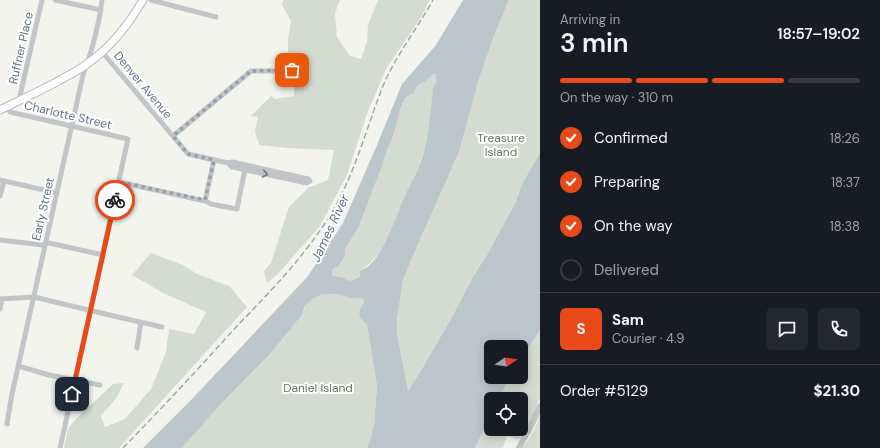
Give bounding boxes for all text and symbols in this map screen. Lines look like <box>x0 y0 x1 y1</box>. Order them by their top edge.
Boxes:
street label: Ruffner Place <box>5 10 37 86</box>
text: Arriving in <box>560 11 620 28</box>
text: 18:57–19:02 <box>777 24 860 44</box>
text: 3 min <box>560 26 629 60</box>
street label: Denver Avenue <box>110 48 176 122</box>
pin <box>275 53 309 87</box>
icon: bag <box>281 59 303 81</box>
text: On the way · 310 m <box>560 89 673 106</box>
street label: Charlotte Street <box>23 97 114 133</box>
icon: check <box>560 127 582 149</box>
text: Confirmed <box>594 128 668 148</box>
park label: Treasure Island <box>477 130 525 160</box>
text: 18:26 <box>830 130 860 147</box>
one-way arrow <box>262 169 268 177</box>
icon: check <box>560 171 582 193</box>
text: Preparing <box>594 172 660 192</box>
text: 18:37 <box>831 174 860 191</box>
street label: Early Street <box>28 176 58 242</box>
courier <box>95 180 135 220</box>
icon: bike <box>104 189 126 211</box>
water label: James River <box>307 190 354 264</box>
icon: check <box>560 215 582 237</box>
text: On the way <box>594 216 673 236</box>
text: 18:38 <box>830 218 860 235</box>
text: Delivered <box>594 260 659 280</box>
button: chat <box>766 308 808 350</box>
button: phone <box>818 308 860 350</box>
text: Sam <box>612 310 644 330</box>
text: S <box>576 319 586 339</box>
text: Courier · 4.9 <box>612 330 684 347</box>
north arrow <box>484 340 528 384</box>
map controls <box>484 340 528 436</box>
pin <box>55 377 89 411</box>
park label: Daniel Island <box>283 380 353 396</box>
text: Order #5129 <box>560 381 648 401</box>
text: $21.30 <box>813 381 860 401</box>
icon: home <box>61 383 83 405</box>
button: locate <box>484 392 528 436</box>

